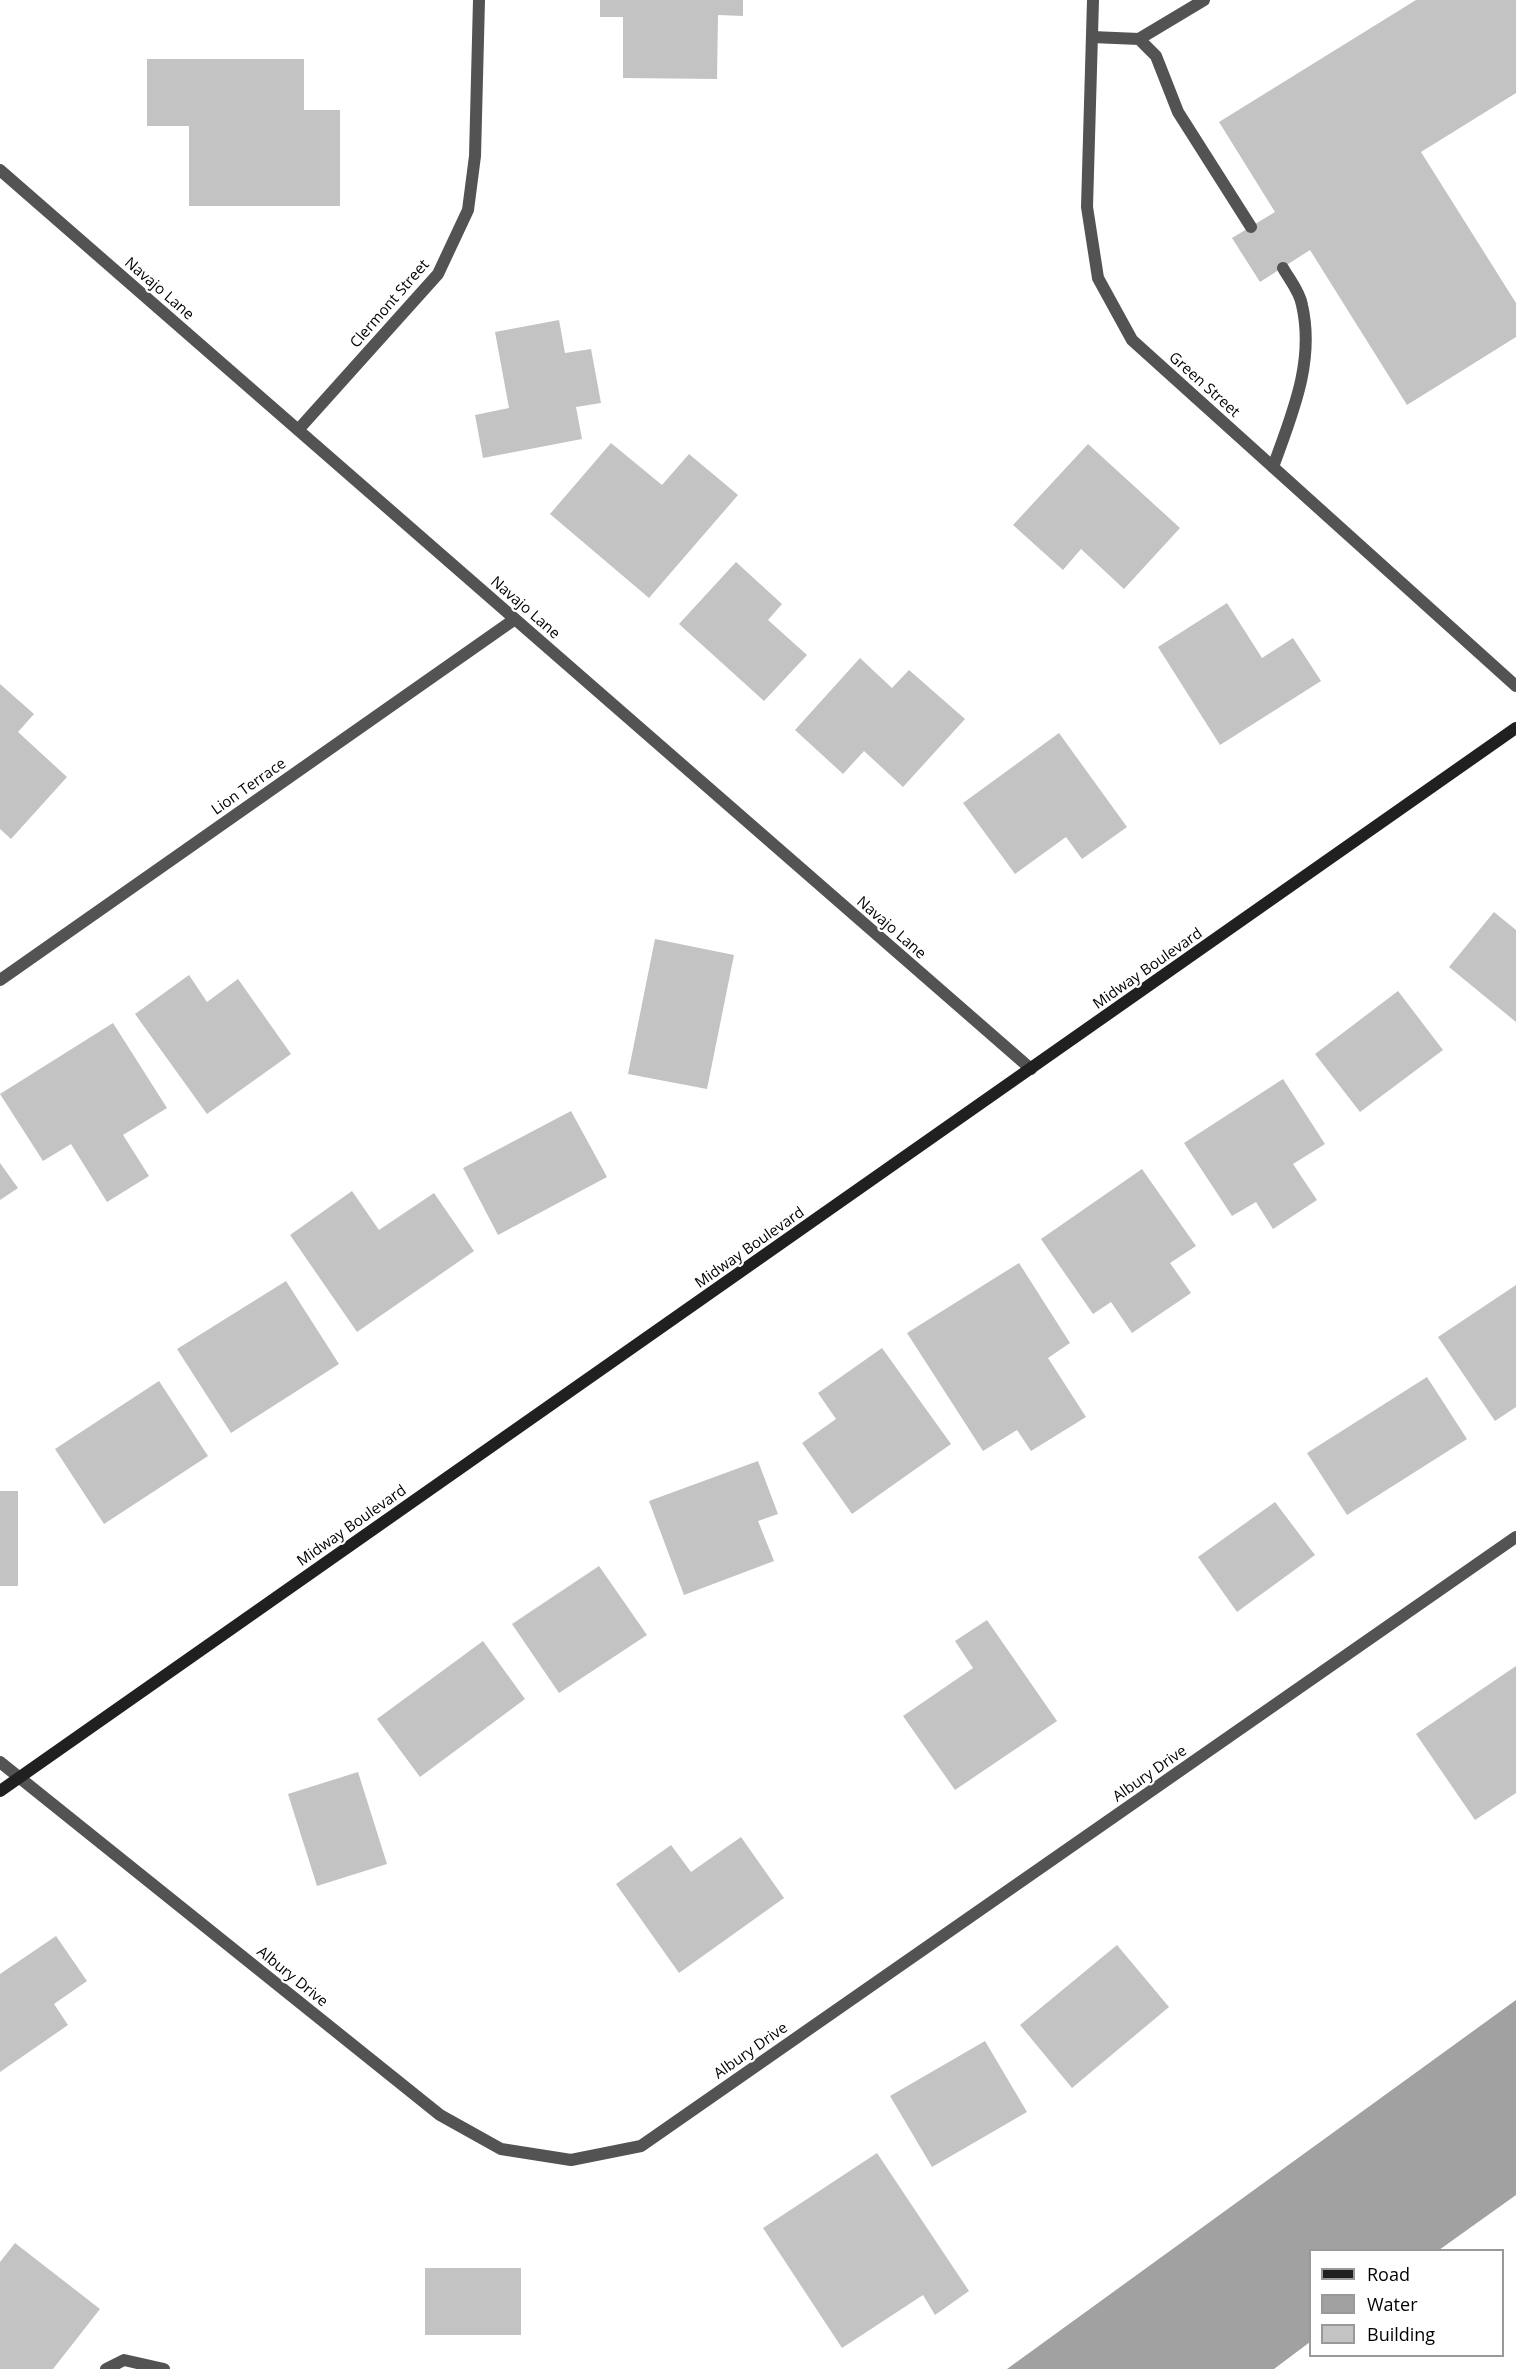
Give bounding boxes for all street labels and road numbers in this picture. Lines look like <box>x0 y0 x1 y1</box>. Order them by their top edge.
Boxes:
street label: Navajo Lane <box>121 254 197 324</box>
street label: Clermont Street <box>347 256 433 352</box>
street label: Green Street <box>1165 349 1243 421</box>
street label: Navajo Lane <box>487 573 563 643</box>
street label: Lion Terrace <box>208 755 290 819</box>
street label: Navajo Lane <box>853 893 929 963</box>
street label: Midway Boulevard <box>1090 925 1206 1013</box>
street label: Midway Boulevard <box>692 1204 808 1292</box>
street label: Midway Boulevard <box>294 1482 410 1570</box>
street label: Albury Drive <box>1110 1742 1190 1806</box>
street label: Albury Drive <box>253 1943 331 2011</box>
street label: Albury Drive <box>711 2019 791 2083</box>

